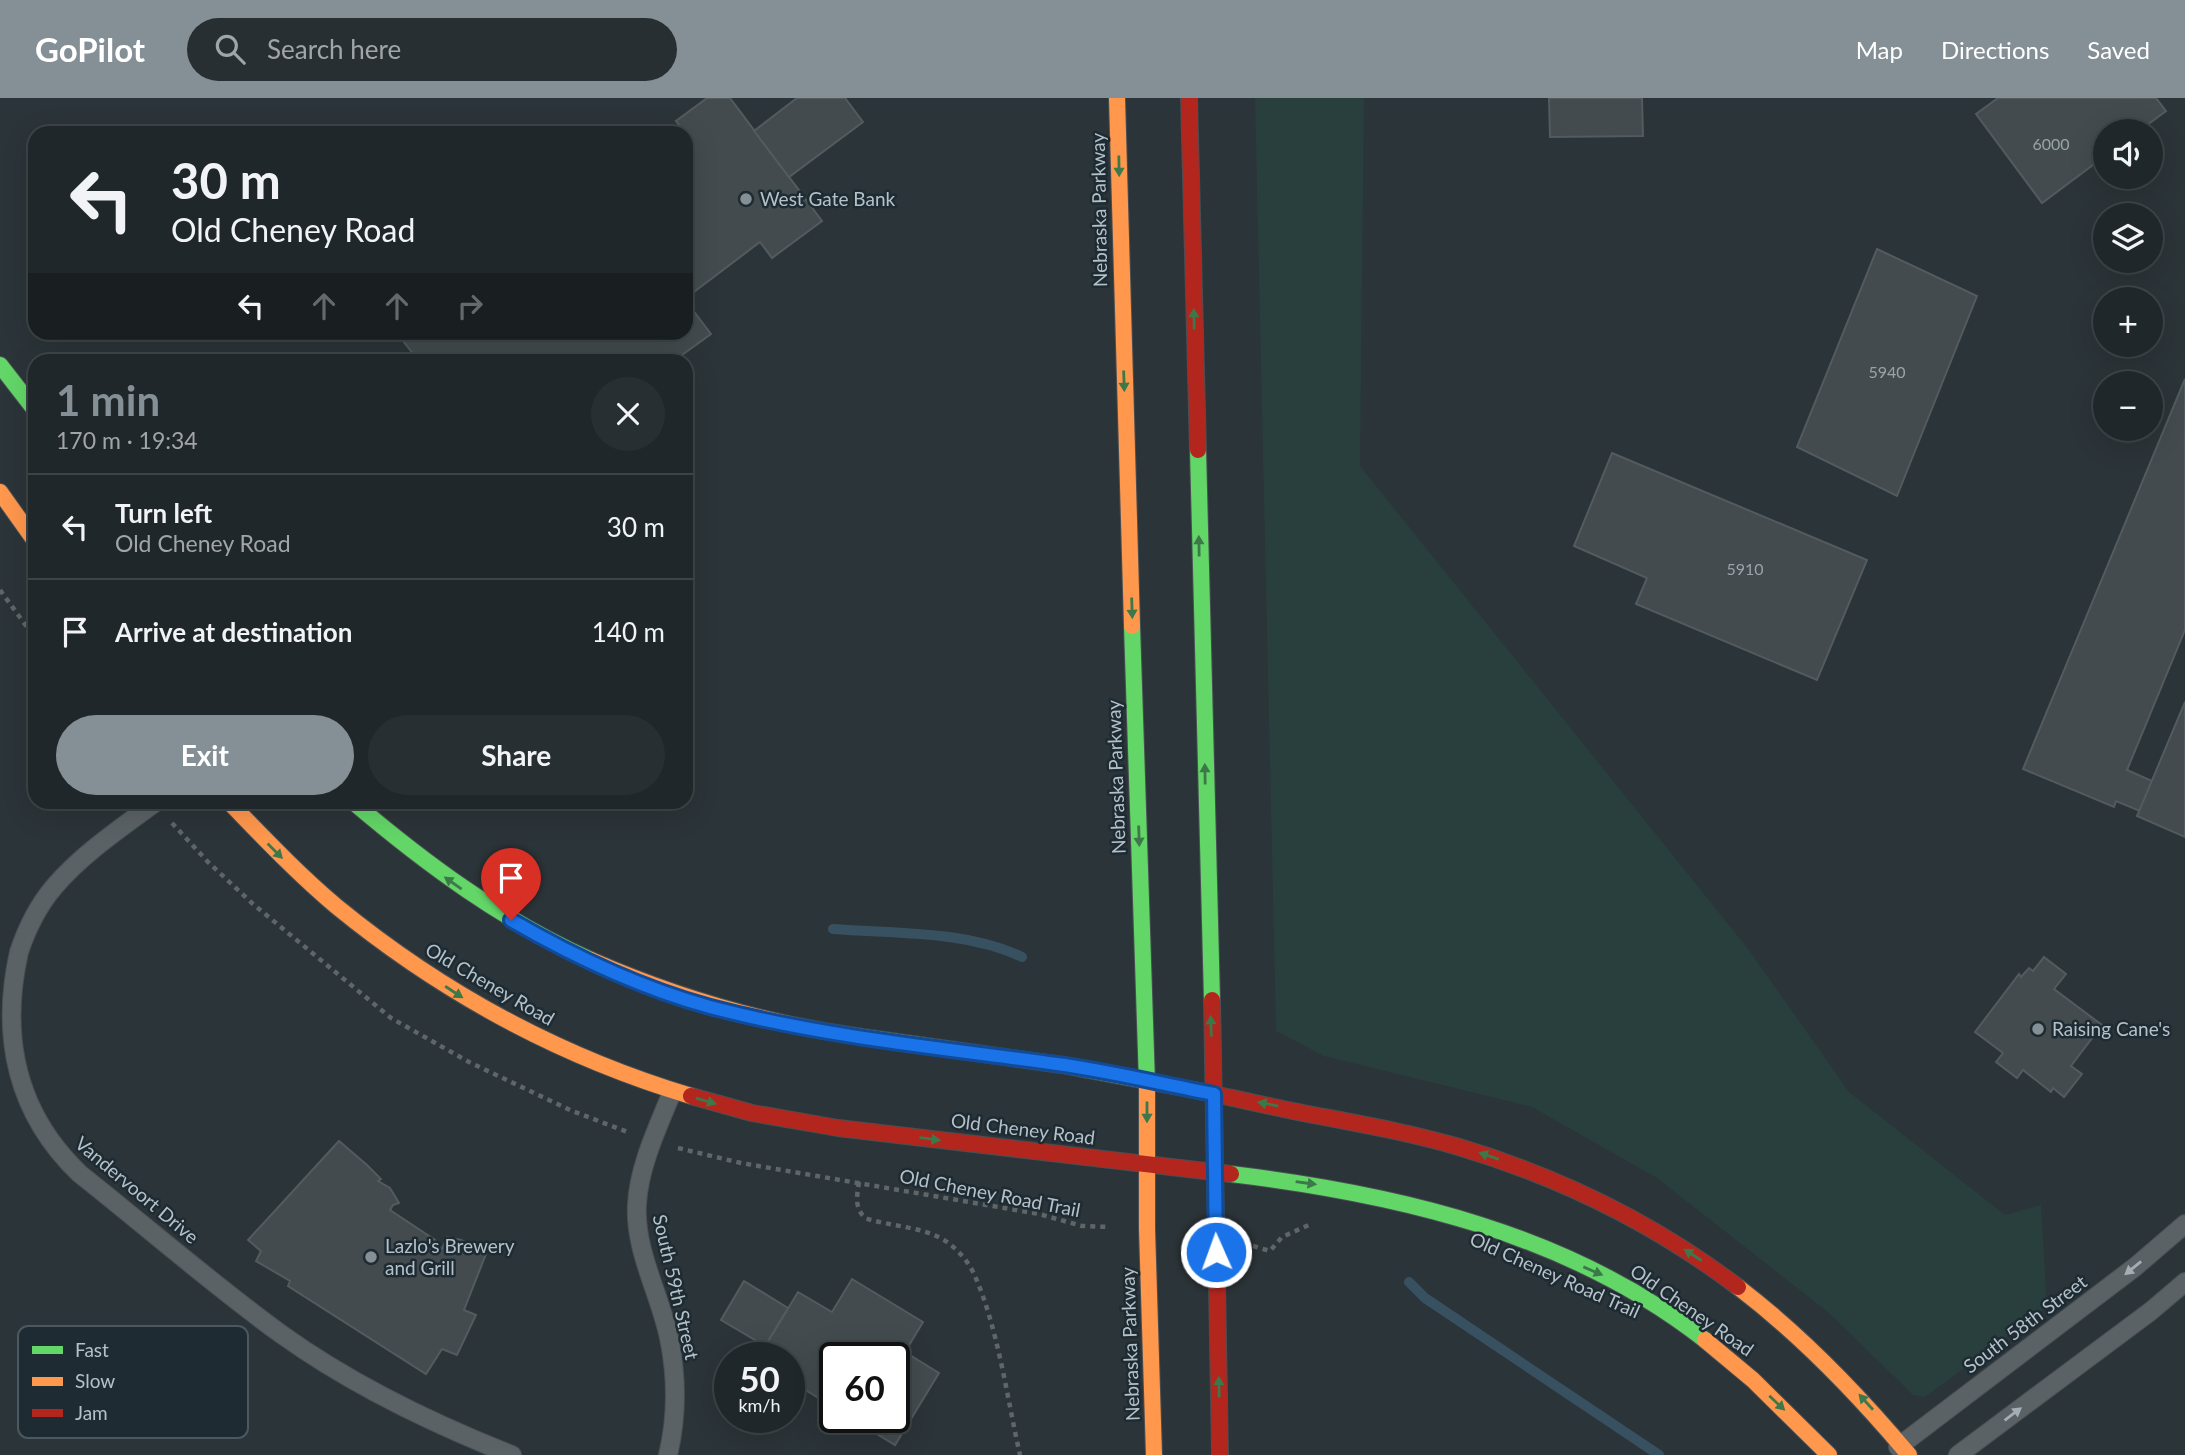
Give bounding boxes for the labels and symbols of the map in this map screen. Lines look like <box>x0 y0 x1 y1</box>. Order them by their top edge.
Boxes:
street label: Nebraska Parkway <box>1086 133 1111 287</box>
house number: 6000 <box>2032 134 2070 153</box>
one-way arrow <box>1113 155 1125 177</box>
place label: West Gate Bank <box>760 187 896 210</box>
marker: West Gate Bank <box>738 191 754 207</box>
one-way arrow <box>1188 308 1200 330</box>
house number: 5940 <box>1868 362 1906 381</box>
one-way arrow <box>1119 370 1130 392</box>
one-way arrow <box>1194 535 1205 557</box>
house number: 5910 <box>1726 559 1764 578</box>
one-way arrow <box>1126 598 1137 620</box>
street label: Nebraska Parkway <box>1101 699 1130 854</box>
one-way arrow <box>1199 763 1211 785</box>
one-way arrow <box>1133 825 1145 847</box>
one-way arrow <box>267 842 283 859</box>
pin <box>481 848 541 920</box>
one-way arrow <box>444 876 462 890</box>
street label: Old Cheney Road <box>422 937 559 1030</box>
one-way arrow <box>444 985 464 998</box>
one-way arrow <box>1206 1015 1217 1037</box>
place label: Raising Cane's <box>2052 1017 2170 1040</box>
marker: Raising Cane's <box>2030 1021 2046 1037</box>
one-way arrow <box>696 1097 717 1107</box>
one-way arrow <box>1257 1099 1279 1110</box>
one-way arrow <box>1141 1101 1153 1123</box>
street label: Old Cheney Road <box>950 1108 1096 1149</box>
street label: Vandervoort Drive <box>71 1131 204 1248</box>
one-way arrow <box>920 1134 942 1145</box>
one-way arrow <box>1479 1151 1500 1161</box>
street label: Old Cheney Road Trail <box>898 1164 1082 1221</box>
one-way arrow <box>1295 1178 1317 1189</box>
street label: South 59th Street <box>649 1212 704 1362</box>
position arrow <box>1179 1215 1253 1289</box>
street label: Old Cheney Road Trail <box>1467 1227 1644 1322</box>
place label: Lazlo's Brewery and Grill <box>385 1234 515 1279</box>
marker: Lazlo's Brewery and Grill <box>363 1249 379 1265</box>
one-way arrow <box>1684 1249 1703 1262</box>
street label: Old Cheney Road <box>1626 1259 1758 1361</box>
one-way arrow <box>2124 1260 2142 1275</box>
one-way arrow <box>1583 1265 1603 1277</box>
street label: Nebraska Parkway <box>1115 1266 1144 1421</box>
street label: South 58th Street <box>1959 1270 2091 1377</box>
legend <box>18 1326 248 1438</box>
text: Fast <box>75 1338 109 1361</box>
speed limit sign: 60 <box>819 1342 910 1433</box>
text: Slow <box>75 1369 115 1392</box>
one-way arrow <box>1213 1376 1225 1398</box>
one-way arrow <box>1768 1394 1785 1410</box>
one-way arrow <box>1859 1394 1874 1411</box>
text: Jam <box>75 1401 108 1424</box>
one-way arrow <box>2004 1407 2022 1421</box>

